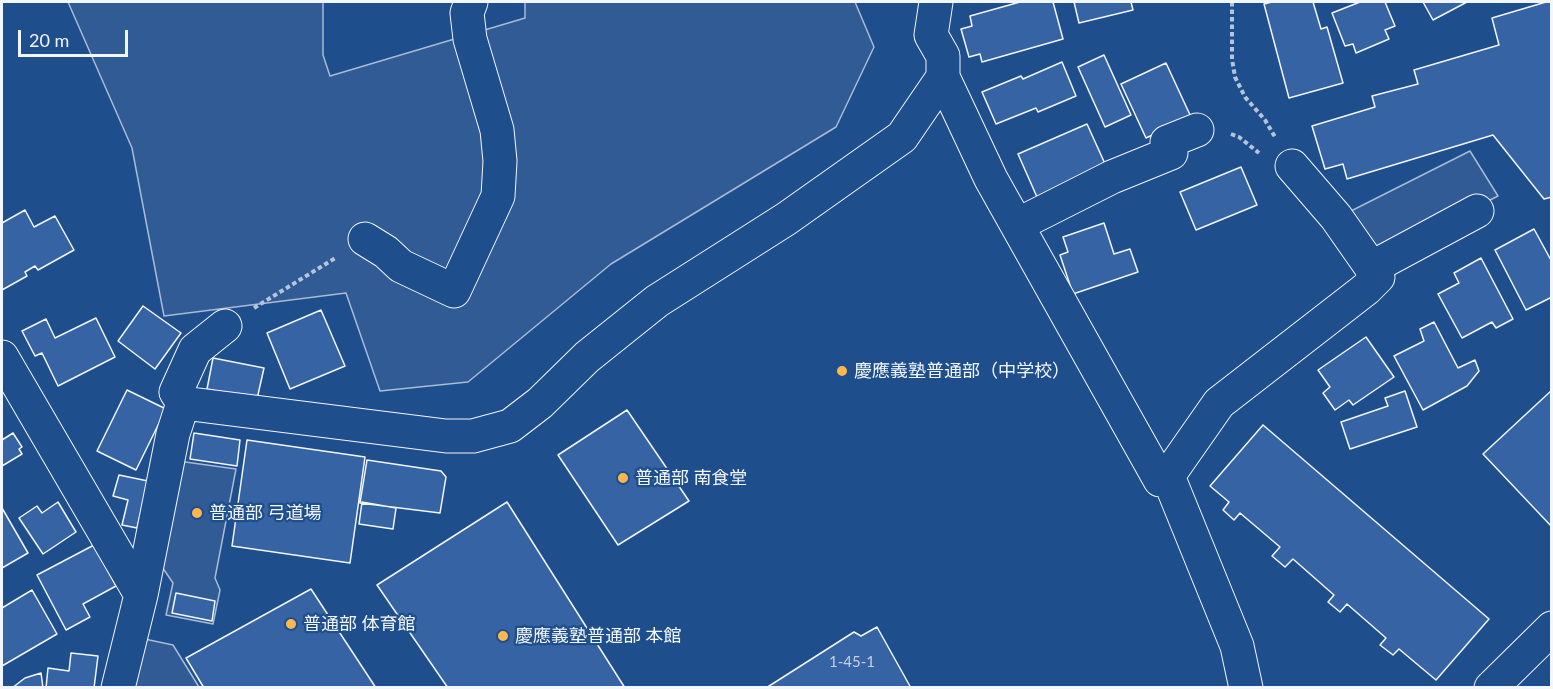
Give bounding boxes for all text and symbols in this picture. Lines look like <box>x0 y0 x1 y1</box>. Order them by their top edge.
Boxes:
scale bar <box>21 18 130 56</box>
text: 20 m <box>29 29 69 51</box>
place label: 慶應義塾普通部（中学校） <box>854 360 1070 382</box>
marker: 慶應義塾普通部（中学校） <box>835 364 849 378</box>
place label: 普通部 南食堂 <box>635 467 748 489</box>
marker: 普通部 南食堂 <box>616 471 630 485</box>
place label: 普通部 弓道場 <box>209 502 322 524</box>
marker: 普通部 弓道場 <box>190 506 204 520</box>
place label: 普通部 体育館 <box>303 613 416 635</box>
marker: 普通部 体育館 <box>284 617 298 631</box>
place label: 慶應義塾普通部 本館 <box>515 625 682 647</box>
marker: 慶應義塾普通部 本館 <box>496 629 510 643</box>
house number: 1-45-1 <box>829 653 875 671</box>

